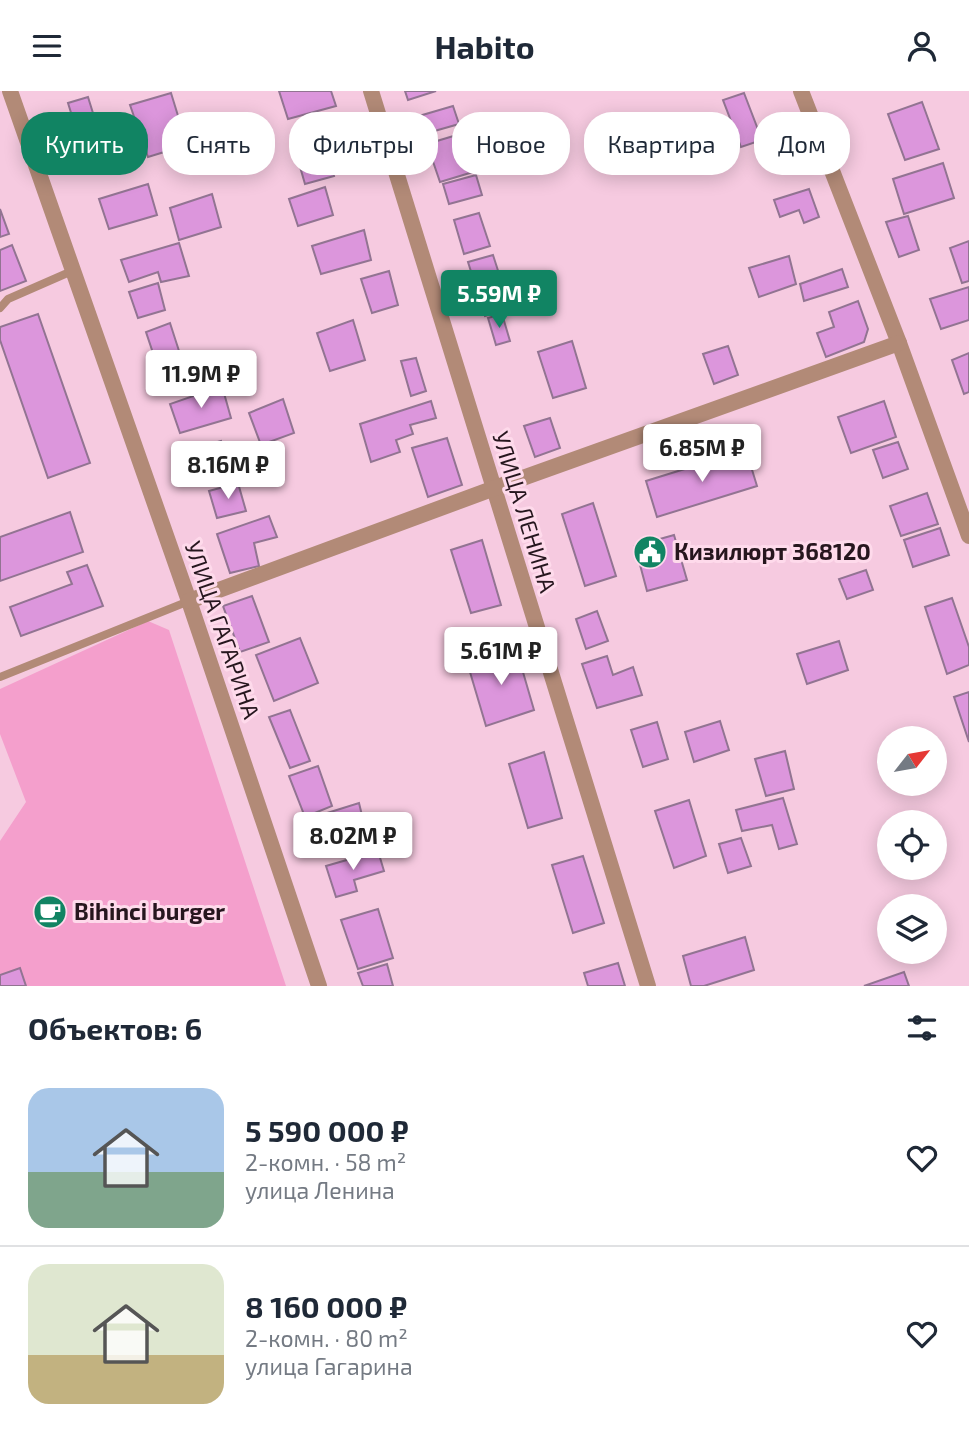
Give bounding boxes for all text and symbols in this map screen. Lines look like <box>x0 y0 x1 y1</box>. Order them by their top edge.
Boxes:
icon: menu <box>28 27 66 65</box>
text: Habito <box>434 27 535 65</box>
icon: person <box>903 27 941 65</box>
chip: Купить <box>21 112 148 175</box>
chip: Снять <box>162 112 275 175</box>
chip: Фильтры <box>289 112 438 175</box>
chip: Новое <box>452 112 570 175</box>
chip: Квартира <box>584 112 740 175</box>
chip: Дом <box>754 112 850 175</box>
pin: 5.59M ₽ <box>434 271 564 330</box>
text: 5.59M ₽ <box>457 279 541 307</box>
pin: 11.9M ₽ <box>136 351 266 410</box>
text: 11.9M ₽ <box>162 359 240 387</box>
pin: 6.85M ₽ <box>637 425 767 484</box>
street label: УЛИЦА ЛЕНИНА <box>487 428 563 596</box>
text: 6.85M ₽ <box>659 433 745 461</box>
pin: 8.16M ₽ <box>163 441 293 501</box>
text: 8.16M ₽ <box>187 450 269 478</box>
public building icon: Кизилюрт 368120 <box>631 533 669 571</box>
street label: УЛИЦА ГАГАРИНА <box>179 537 267 723</box>
place label: Кизилюрт 368120 <box>674 537 871 565</box>
pin: 5.61M ₽ <box>436 627 566 687</box>
text: 5.61M ₽ <box>460 636 542 664</box>
north arrow <box>877 726 947 796</box>
map controls <box>877 726 947 964</box>
button: locate <box>877 810 947 880</box>
pin: 8.02M ₽ <box>288 813 418 872</box>
text: 8.02M ₽ <box>309 821 397 849</box>
cafe icon: Bihinci burger <box>31 893 69 931</box>
button: layers <box>877 894 947 964</box>
place label: Bihinci burger <box>74 897 225 925</box>
icon: filters <box>903 1009 941 1047</box>
text: Объектов: 6 <box>28 1010 202 1046</box>
text: 5 590 000 ₽ <box>245 1112 409 1148</box>
icon: home <box>84 1116 168 1200</box>
icon: heart <box>903 1139 941 1177</box>
text: 2-комн. · 58 m² <box>245 1148 406 1176</box>
text: улица Ленина <box>245 1176 395 1204</box>
text: 8 160 000 ₽ <box>245 1288 407 1324</box>
icon: home <box>84 1292 168 1376</box>
icon: heart <box>903 1315 941 1353</box>
text: 2-комн. · 80 m² <box>245 1324 408 1352</box>
text: улица Гагарина <box>245 1352 413 1380</box>

